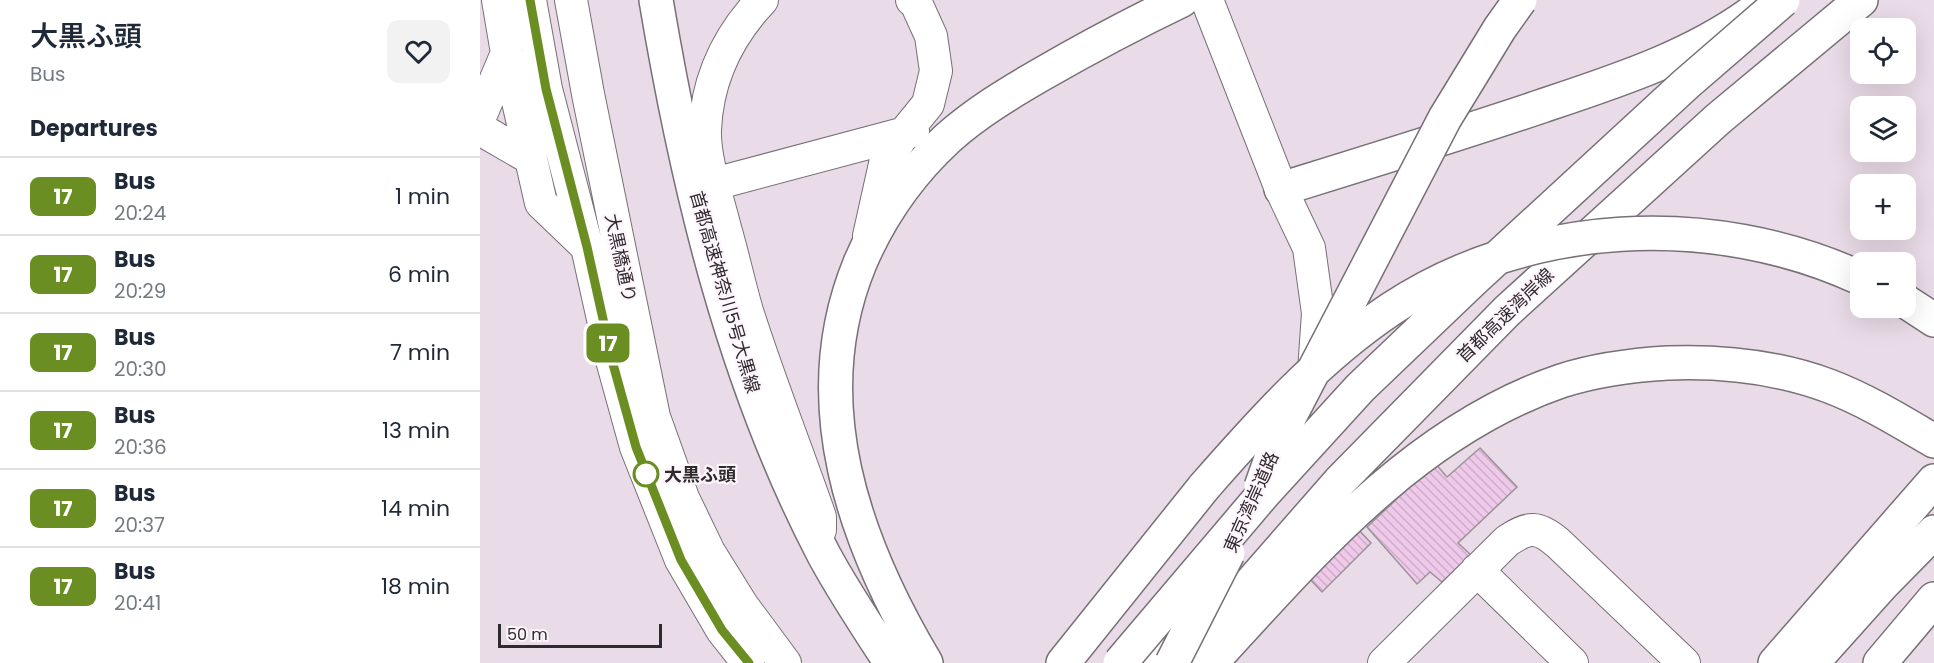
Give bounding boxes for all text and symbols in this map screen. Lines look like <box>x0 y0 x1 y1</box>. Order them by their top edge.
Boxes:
text: 大黒ふ頭 <box>30 17 142 56</box>
map controls <box>1850 18 1916 318</box>
button: locate <box>1850 18 1916 84</box>
button: heart <box>387 20 450 83</box>
text: Bus <box>30 60 66 88</box>
button: layers <box>1850 96 1916 162</box>
text: Departures <box>30 113 158 144</box>
text: Bus <box>114 166 156 197</box>
button: + <box>1850 174 1916 240</box>
text: 1 min <box>395 181 450 212</box>
text: 17 <box>53 182 73 211</box>
street label: 首都高速神奈川5号大黒線 <box>684 188 766 396</box>
text: 20:24 <box>114 199 166 227</box>
street label: 大黒橋通り <box>599 211 643 305</box>
text: Bus <box>114 244 156 275</box>
button: − <box>1850 252 1916 318</box>
text: 6 min <box>388 259 450 290</box>
text: 17 <box>53 260 73 289</box>
street label: 首都高速湾岸線 <box>1451 262 1559 368</box>
text: 20:29 <box>114 277 166 305</box>
text: Bus <box>114 322 156 353</box>
line badge: 17 <box>581 324 635 362</box>
text: 17 <box>598 329 618 358</box>
text: 7 min <box>390 337 450 368</box>
text: 17 <box>53 338 73 367</box>
text: 20:30 <box>114 355 167 383</box>
text: Bus <box>114 400 156 431</box>
text: 13 min <box>382 415 450 446</box>
text: 17 <box>53 416 73 445</box>
text: 20:36 <box>114 433 167 461</box>
street label: 東京湾岸道路 <box>1218 448 1284 556</box>
marker: 大黒ふ頭 <box>633 461 659 487</box>
place label: 大黒ふ頭 <box>664 462 736 487</box>
text: Bus <box>114 478 156 509</box>
text: 14 min <box>381 493 450 524</box>
text: 17 <box>53 494 73 523</box>
text: 20:37 <box>114 511 165 539</box>
text: Bus <box>114 556 156 587</box>
text: 18 min <box>381 571 450 602</box>
text: 17 <box>53 572 73 601</box>
text: 20:41 <box>114 589 161 617</box>
scale bar <box>498 621 662 648</box>
text: 50 m <box>507 623 548 646</box>

